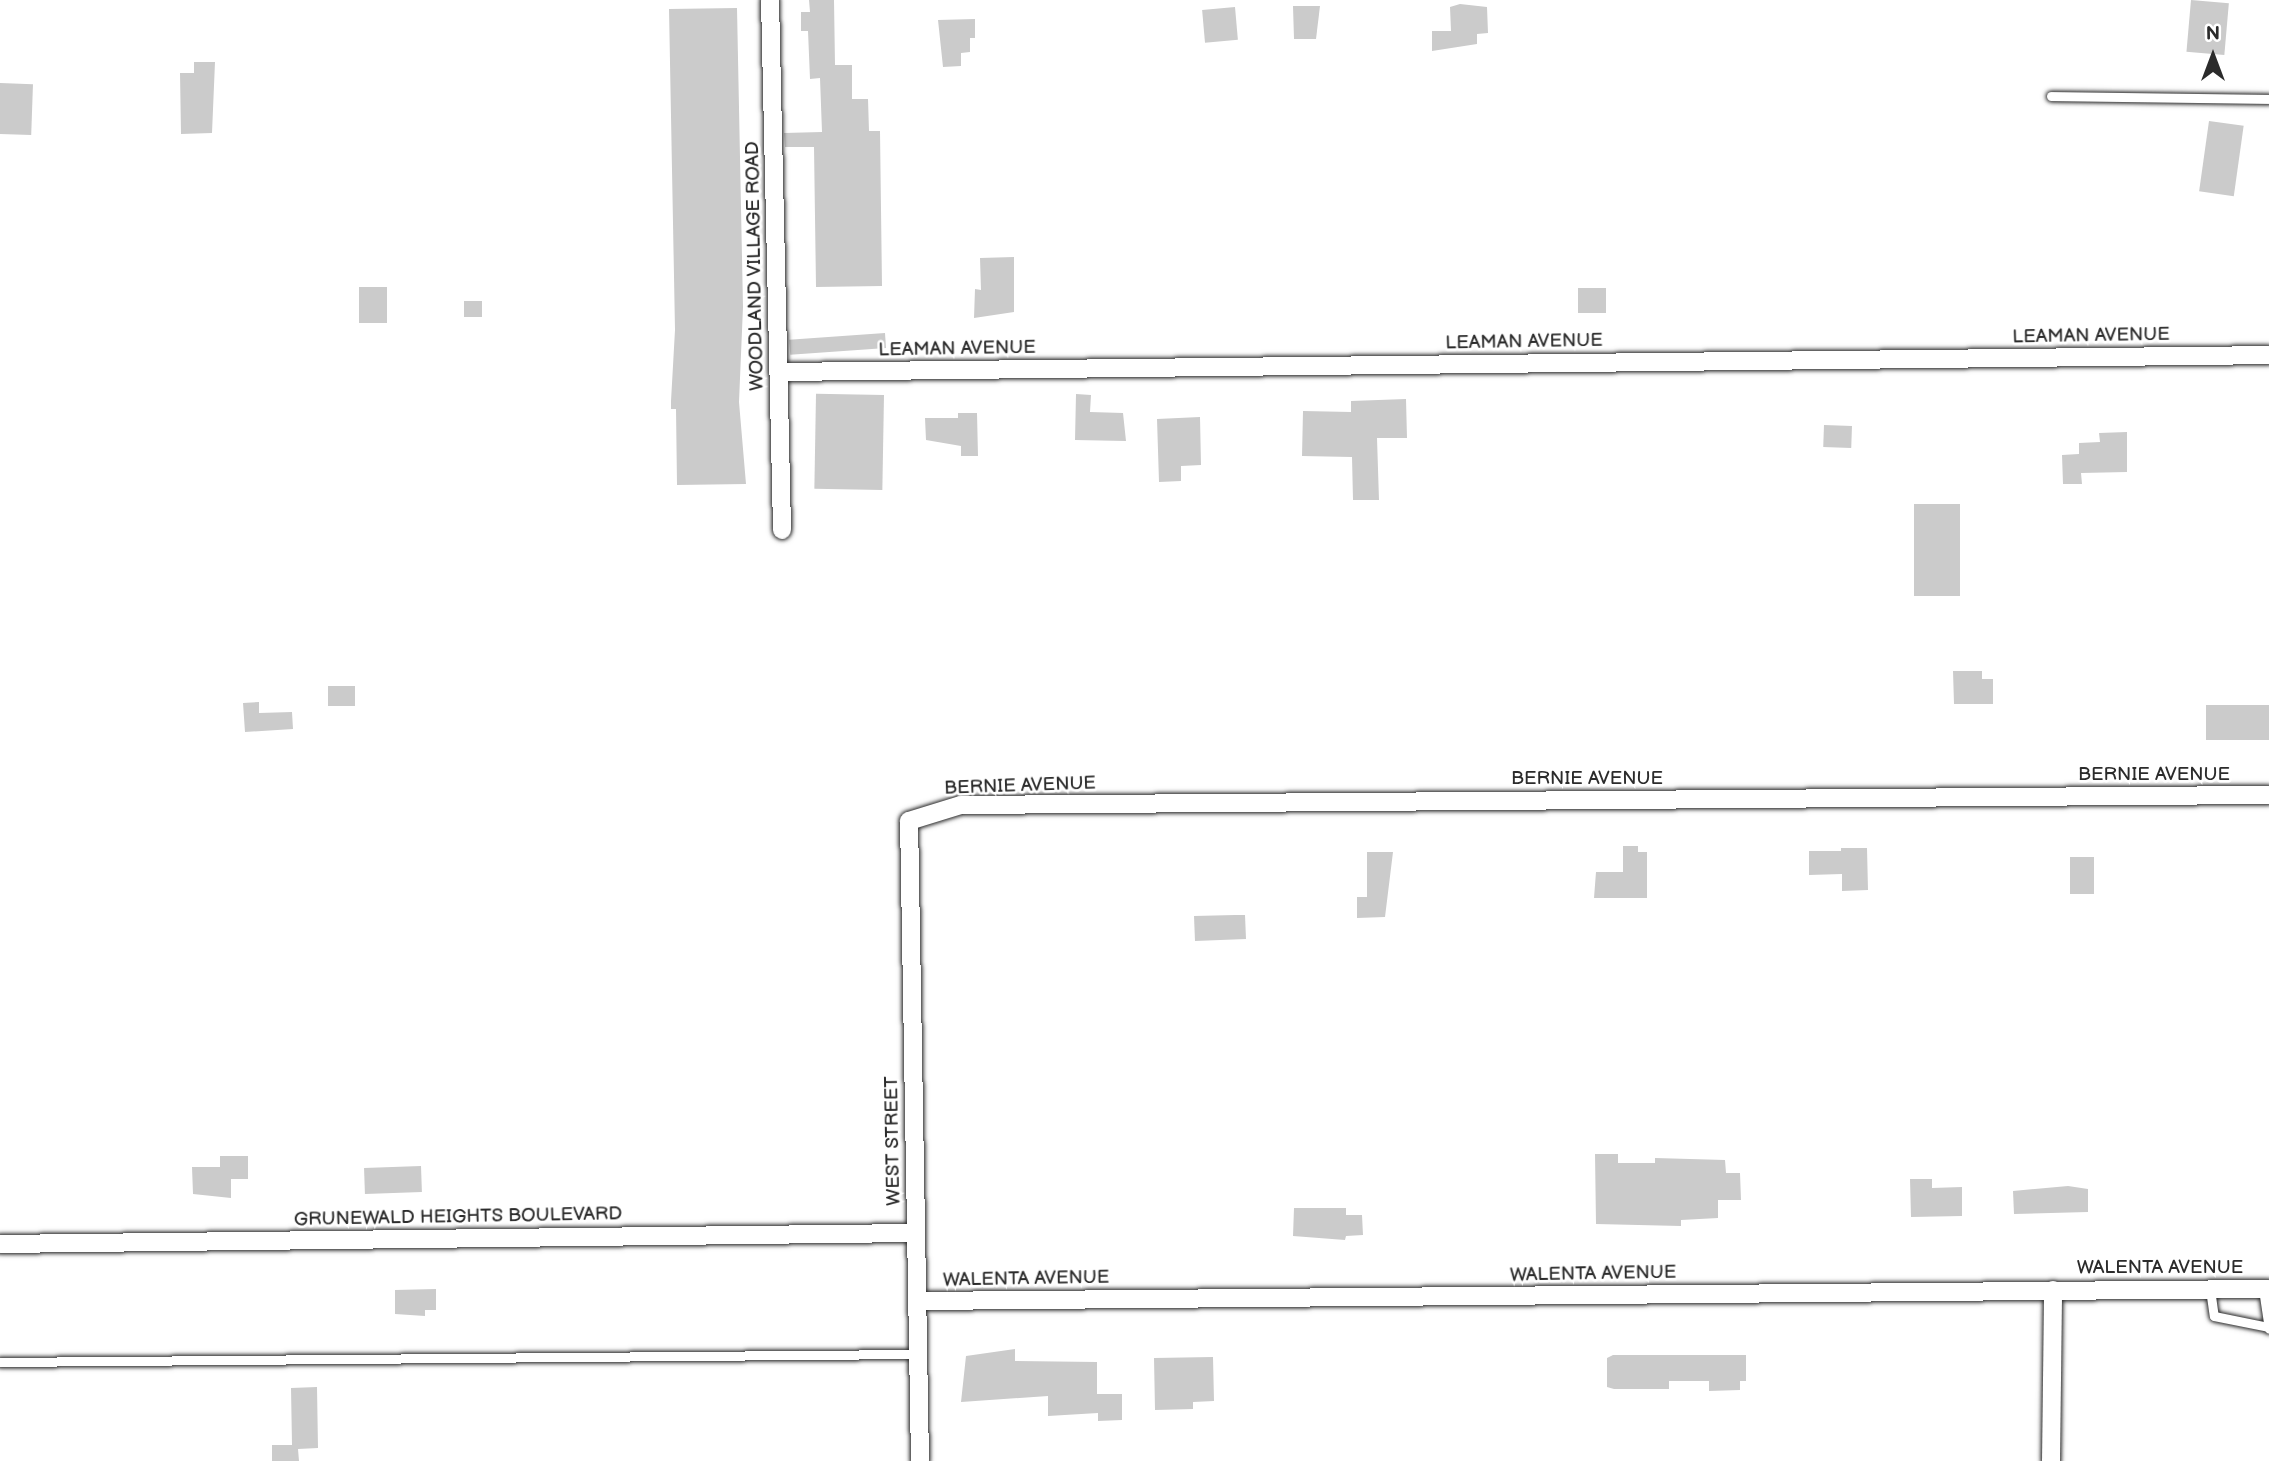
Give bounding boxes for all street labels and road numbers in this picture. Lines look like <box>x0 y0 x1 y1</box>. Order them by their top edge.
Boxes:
street label: WOODLAND VILLAGE ROAD <box>741 141 769 391</box>
street label: LEAMAN AVENUE <box>2012 323 2170 349</box>
street label: LEAMAN AVENUE <box>1445 329 1603 355</box>
street label: LEAMAN AVENUE <box>878 336 1036 362</box>
street label: BERNIE AVENUE <box>2078 764 2230 786</box>
street label: BERNIE AVENUE <box>1511 768 1663 790</box>
street label: BERNIE AVENUE <box>944 772 1096 800</box>
street label: WEST STREET <box>880 1076 906 1206</box>
street label: GRUNEWALD HEIGHTS BOULEVARD <box>294 1203 622 1231</box>
street label: WALENTA AVENUE <box>2077 1257 2243 1279</box>
street label: WALENTA AVENUE <box>1510 1261 1676 1287</box>
street label: WALENTA AVENUE <box>943 1266 1109 1292</box>

